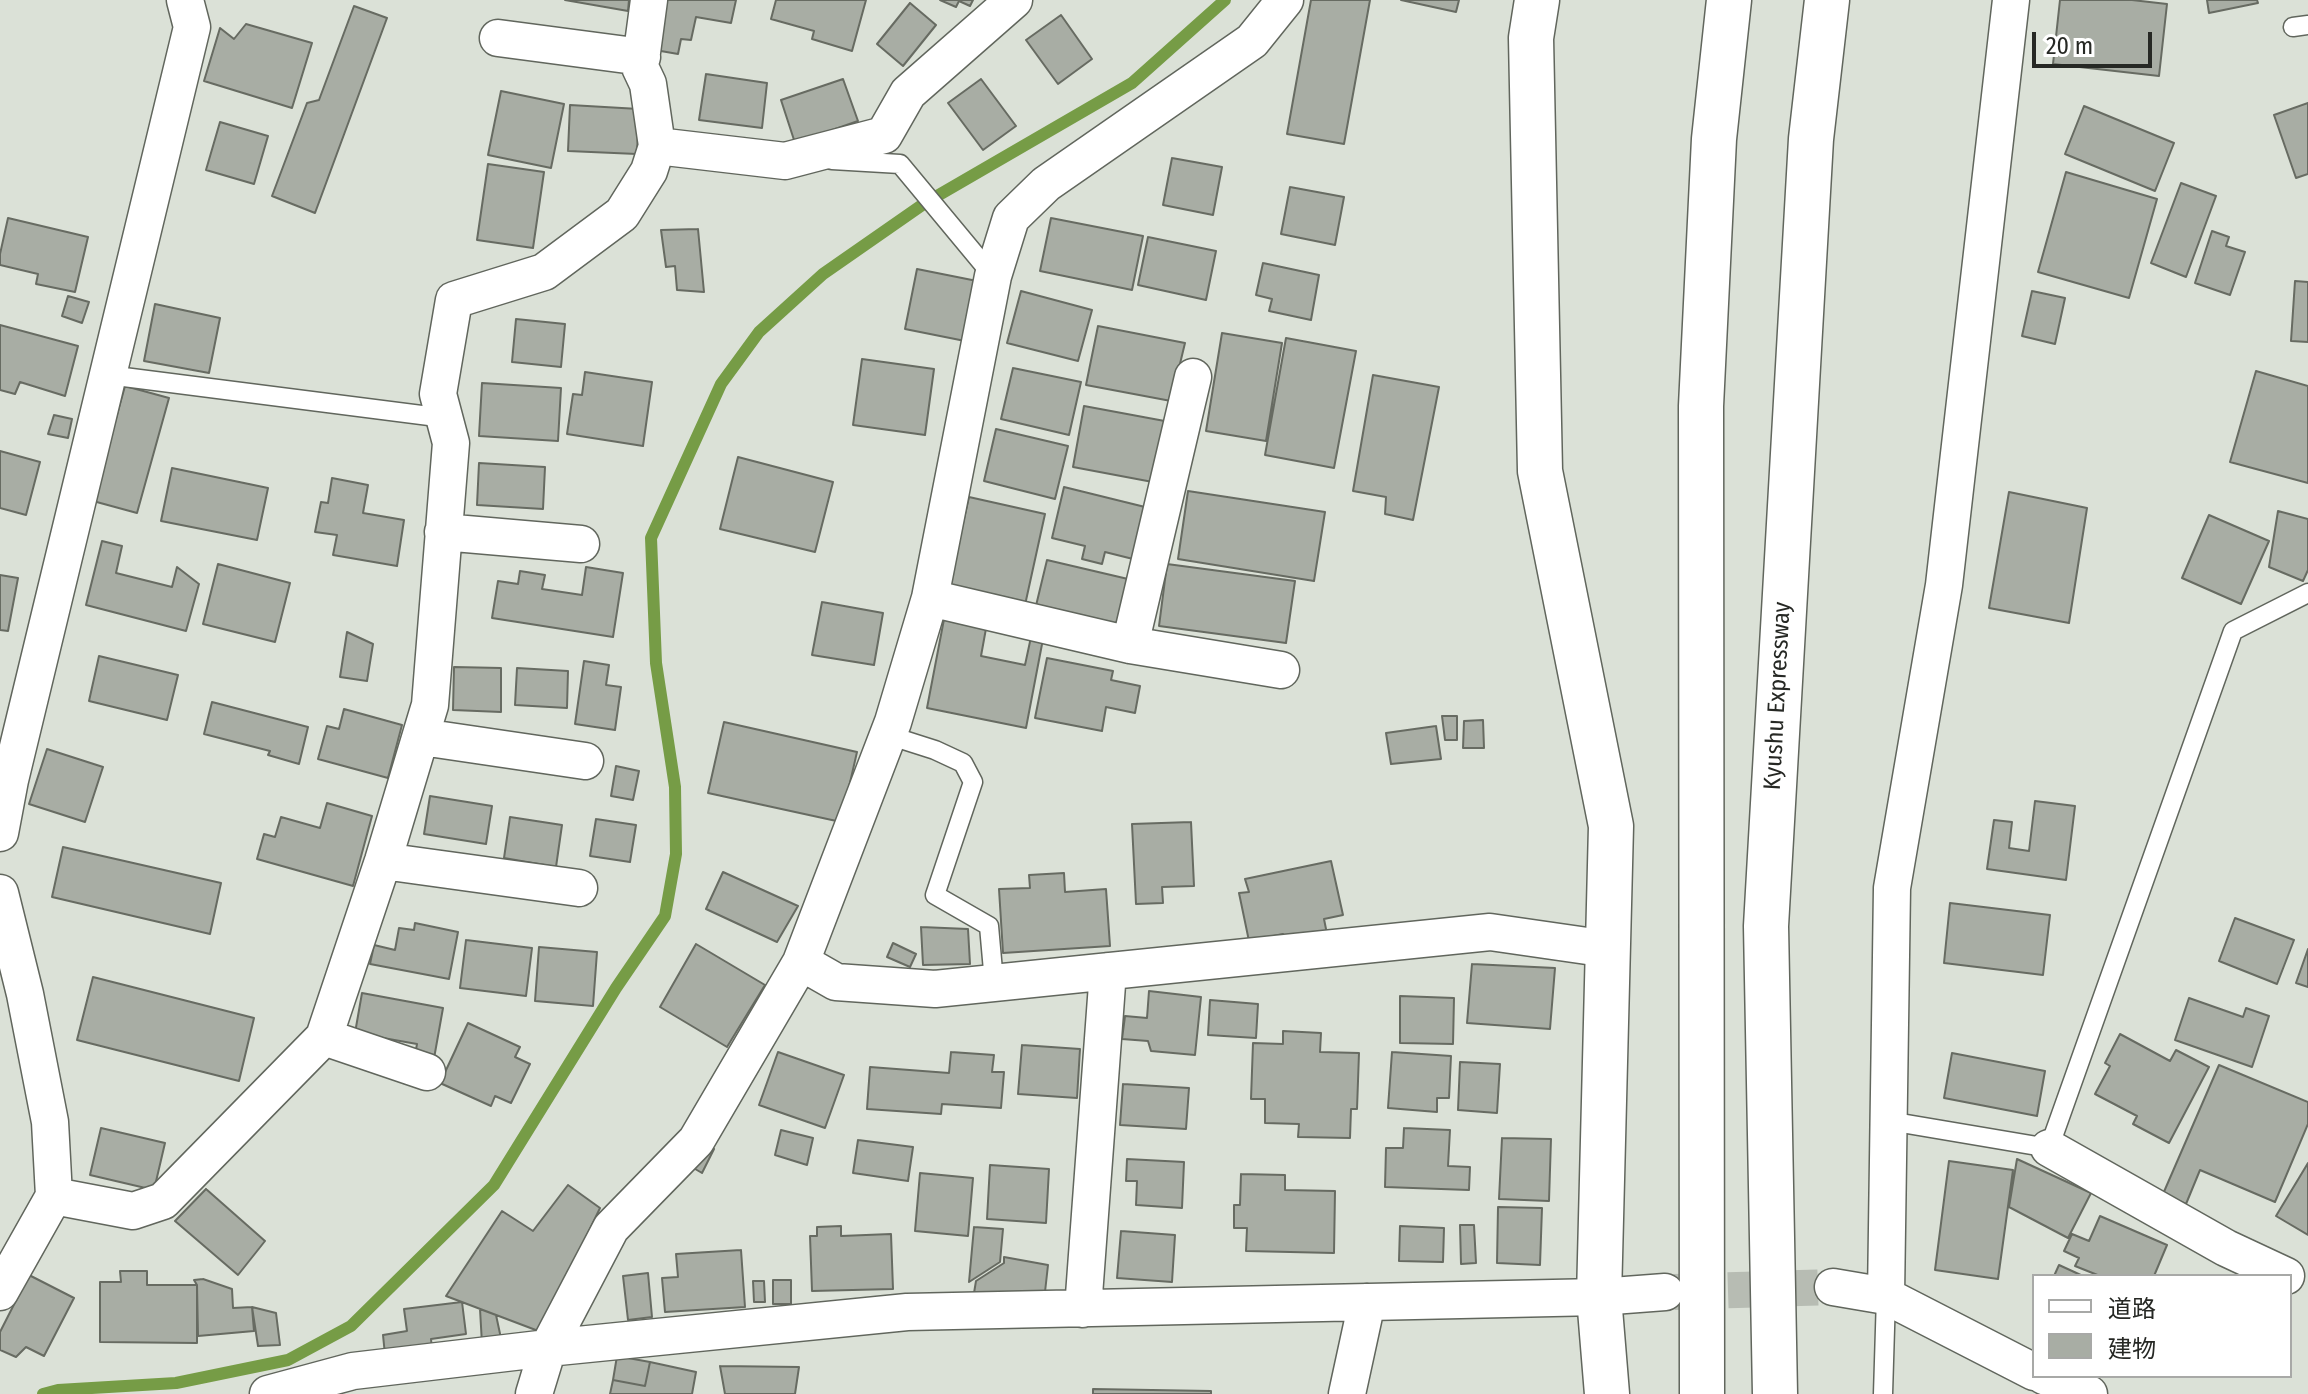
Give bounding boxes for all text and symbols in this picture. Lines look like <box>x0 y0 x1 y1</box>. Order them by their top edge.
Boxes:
scale bar <box>2036 16 2156 66</box>
text: 20 m <box>2046 32 2093 60</box>
street label: Kyushu Expressway <box>1759 601 1797 791</box>
legend <box>2032 1274 2292 1378</box>
text: 道路 <box>2108 1295 2156 1323</box>
text: 建物 <box>2108 1335 2156 1363</box>

